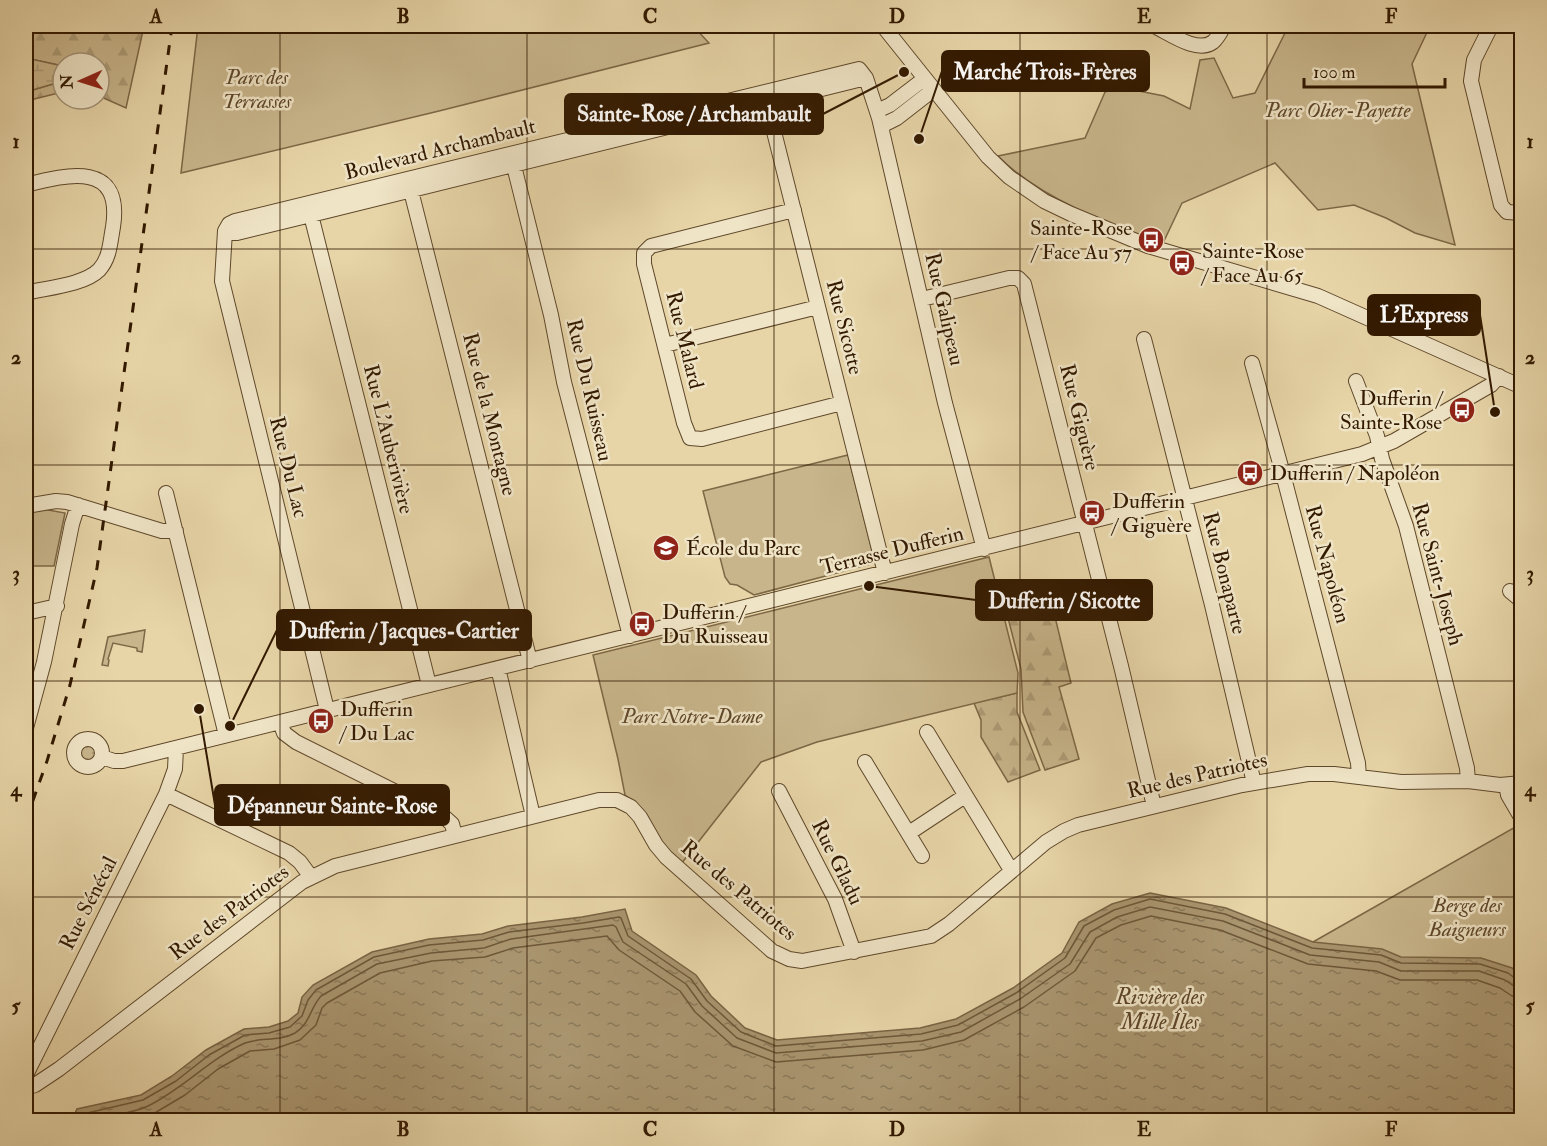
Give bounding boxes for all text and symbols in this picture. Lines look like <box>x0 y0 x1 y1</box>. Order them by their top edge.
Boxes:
text: A <box>149 4 163 29</box>
text: B <box>396 4 410 29</box>
text: C <box>643 4 657 29</box>
text: D <box>889 4 905 29</box>
text: E <box>1137 4 1152 29</box>
text: F <box>1385 4 1398 29</box>
north arrow <box>51 51 111 111</box>
callout: Marché Trois-Frères <box>942 51 1149 91</box>
scale bar <box>1304 51 1445 89</box>
text: Marché Trois-Frères <box>952 58 1137 86</box>
text: 100 m <box>1313 61 1356 84</box>
park label: Parc des Terrasses <box>223 64 292 115</box>
text: N <box>57 73 77 90</box>
callout: Sainte-Rose / Archambault <box>565 94 823 134</box>
park label: Parc Olier-Payette <box>1265 97 1411 124</box>
text: Sainte-Rose / Archambault <box>577 100 812 128</box>
street label: Boulevard Archambault <box>342 113 539 186</box>
text: 1 <box>12 129 20 154</box>
text: 1 <box>1526 129 1534 154</box>
place label: Sainte-Rose / Face Au 57 <box>1030 215 1132 266</box>
bus stop icon: Sainte-Rose / Face Au 57 <box>1136 225 1166 255</box>
place label: Sainte-Rose / Face Au 65 <box>1200 238 1304 289</box>
bus stop icon: Sainte-Rose / Face Au 65 <box>1167 248 1197 278</box>
street label: Rue Galipeau <box>918 250 971 368</box>
street label: Rue Sicotte <box>820 277 869 378</box>
street label: Rue Malard <box>659 288 710 392</box>
callout: L'Express <box>1368 295 1480 335</box>
text: L'Express <box>1380 301 1469 330</box>
street label: Rue Du Ruisseau <box>560 316 619 464</box>
street label: Rue de la Montagne <box>456 330 523 499</box>
text: 2 <box>11 345 21 370</box>
text: 2 <box>1525 345 1535 370</box>
street label: Rue Giguère <box>1053 361 1106 473</box>
street label: Rue L'Auberivière <box>357 362 420 517</box>
place label: Dufferin / Sainte-Rose <box>1340 385 1445 436</box>
bus stop icon: Dufferin / Sainte-Rose <box>1447 395 1477 425</box>
street label: Rue Du Lac <box>263 414 314 521</box>
bus stop icon: Dufferin / Napoléon <box>1235 458 1265 488</box>
place label: Dufferin / Napoléon <box>1270 460 1440 487</box>
place label: Dufferin / Giguère <box>1110 488 1192 539</box>
bus stop icon: Dufferin / Giguère <box>1077 498 1107 528</box>
street label: Rue Saint-Joseph <box>1405 500 1470 649</box>
street label: Rue Napoléon <box>1299 502 1356 626</box>
street label: Rue Bonaparte <box>1196 509 1253 637</box>
street label: Terrasse Dufferin <box>818 520 967 581</box>
school or university icon: École du Parc <box>651 533 681 563</box>
place label: École du Parc <box>686 535 801 562</box>
text: 3 <box>12 561 20 586</box>
text: 3 <box>1526 561 1534 586</box>
callout: Dufferin / Sicotte <box>976 580 1152 620</box>
text: Dufferin / Sicotte <box>988 587 1141 615</box>
place label: Dufferin / Du Ruisseau <box>662 599 768 650</box>
bus stop icon: Dufferin / Du Ruisseau <box>627 609 657 639</box>
callout: Dufferin / Jacques-Cartier <box>277 610 531 650</box>
text: Dufferin / Jacques-Cartier <box>289 617 520 646</box>
place label: Dufferin / Du Lac <box>338 696 415 747</box>
park label: Parc Notre-Dame <box>621 703 763 730</box>
bus stop icon: Dufferin / Du Lac <box>306 706 336 736</box>
street label: Rue des Patriotes <box>1124 746 1270 805</box>
text: 4 <box>10 777 23 802</box>
text: 4 <box>1524 777 1537 802</box>
callout: Dépanneur Sainte-Rose <box>215 785 449 825</box>
text: Dépanneur Sainte-Rose <box>227 792 438 821</box>
street label: Rue Gladu <box>805 815 870 909</box>
street label: Rue des Patriotes <box>675 834 802 947</box>
street label: Rue Sénécal <box>53 851 124 955</box>
street label: Rue des Patriotes <box>164 859 295 966</box>
park label: Berge des Baigneurs <box>1427 892 1507 943</box>
water label: Rivière des Mille Îles <box>1115 983 1205 1036</box>
text: 5 <box>12 993 22 1018</box>
text: 5 <box>1526 993 1536 1018</box>
text: A <box>149 1117 163 1142</box>
text: B <box>396 1117 410 1142</box>
text: C <box>643 1117 657 1142</box>
text: D <box>889 1117 905 1142</box>
text: E <box>1137 1117 1152 1142</box>
text: F <box>1385 1117 1398 1142</box>

